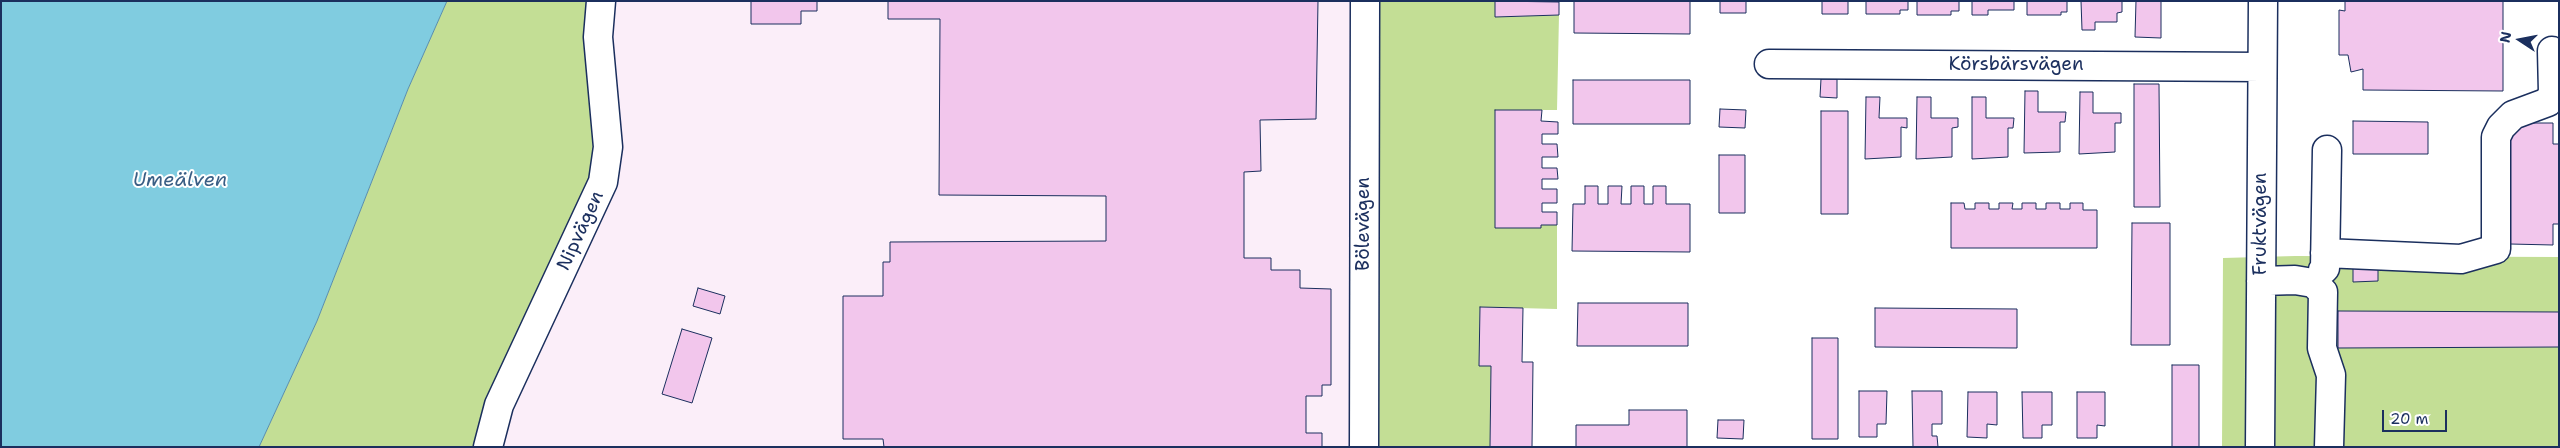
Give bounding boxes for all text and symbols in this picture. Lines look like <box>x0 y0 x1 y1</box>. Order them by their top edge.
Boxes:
north arrow <box>2495 15 2545 65</box>
text: N <box>2495 30 2515 44</box>
street label: Körsbärsvägen <box>1948 54 2084 76</box>
water label: Umeälven <box>133 169 227 193</box>
street label: Fruktvägen <box>2250 173 2272 275</box>
street label: Bölevägen <box>1353 177 1375 271</box>
street label: Nipvägen <box>553 188 609 274</box>
scale bar <box>2385 400 2450 432</box>
text: 20 m <box>2390 409 2429 429</box>

